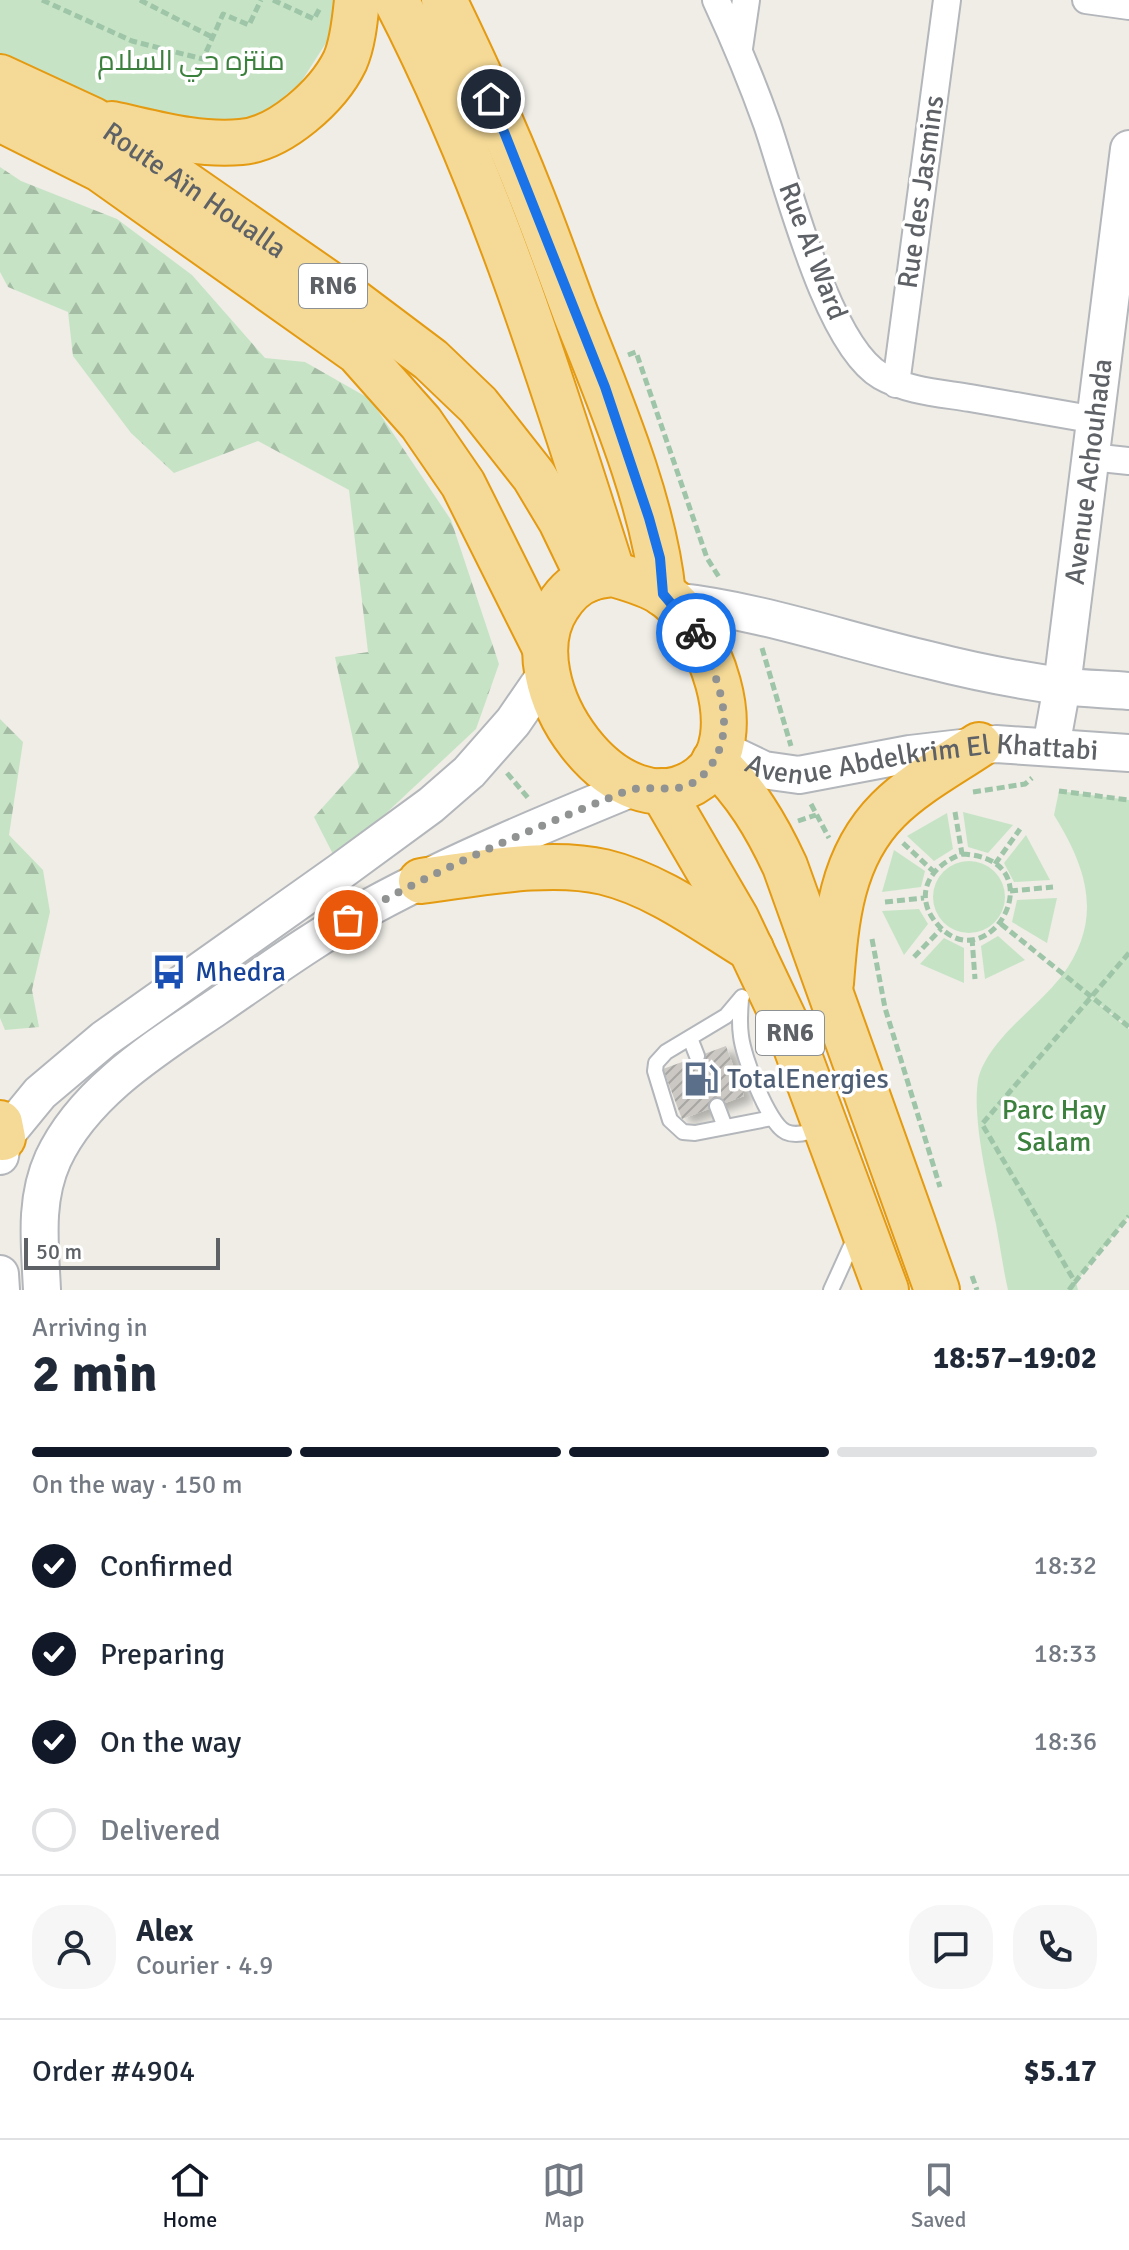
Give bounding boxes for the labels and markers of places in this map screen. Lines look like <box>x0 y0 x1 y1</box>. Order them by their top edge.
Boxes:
pin <box>457 65 525 133</box>
pin <box>314 886 382 954</box>
bus stop icon: Mhedra <box>150 953 188 991</box>
place label: Mhedra <box>195 955 286 989</box>
fuel station icon: TotalEnergies <box>682 1060 720 1098</box>
place label: TotalEnergies <box>727 1062 889 1096</box>

